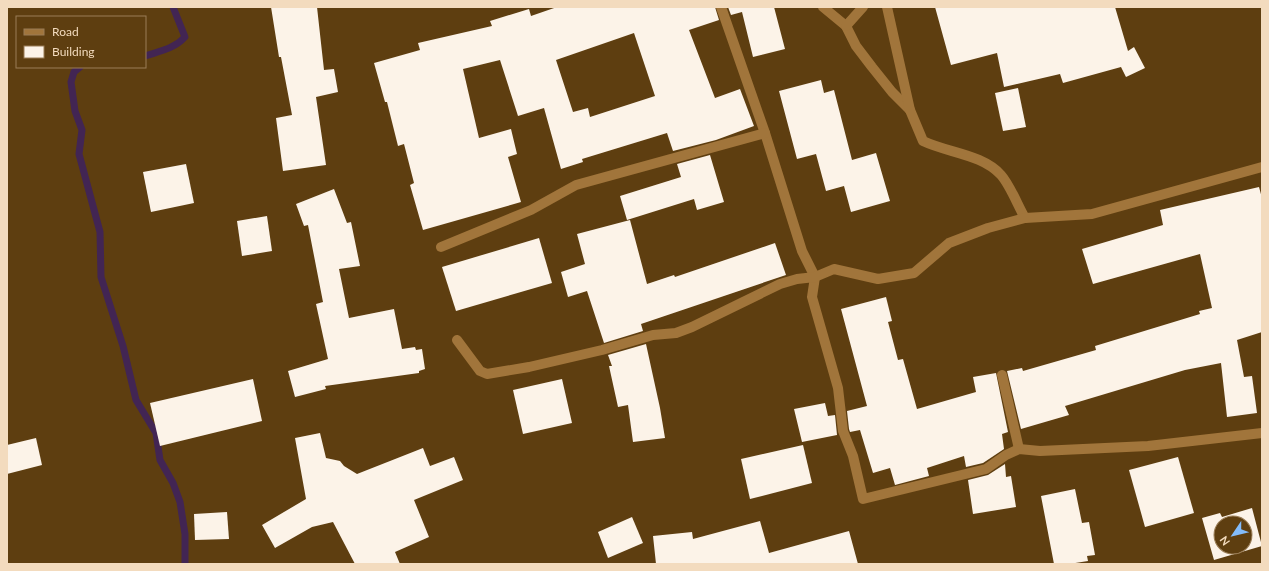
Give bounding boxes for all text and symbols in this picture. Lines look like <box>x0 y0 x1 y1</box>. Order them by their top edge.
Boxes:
legend <box>16 16 146 68</box>
text: Road <box>52 24 79 39</box>
text: Building <box>52 44 95 59</box>
north arrow <box>1213 515 1253 555</box>
text: N <box>1217 534 1232 548</box>

